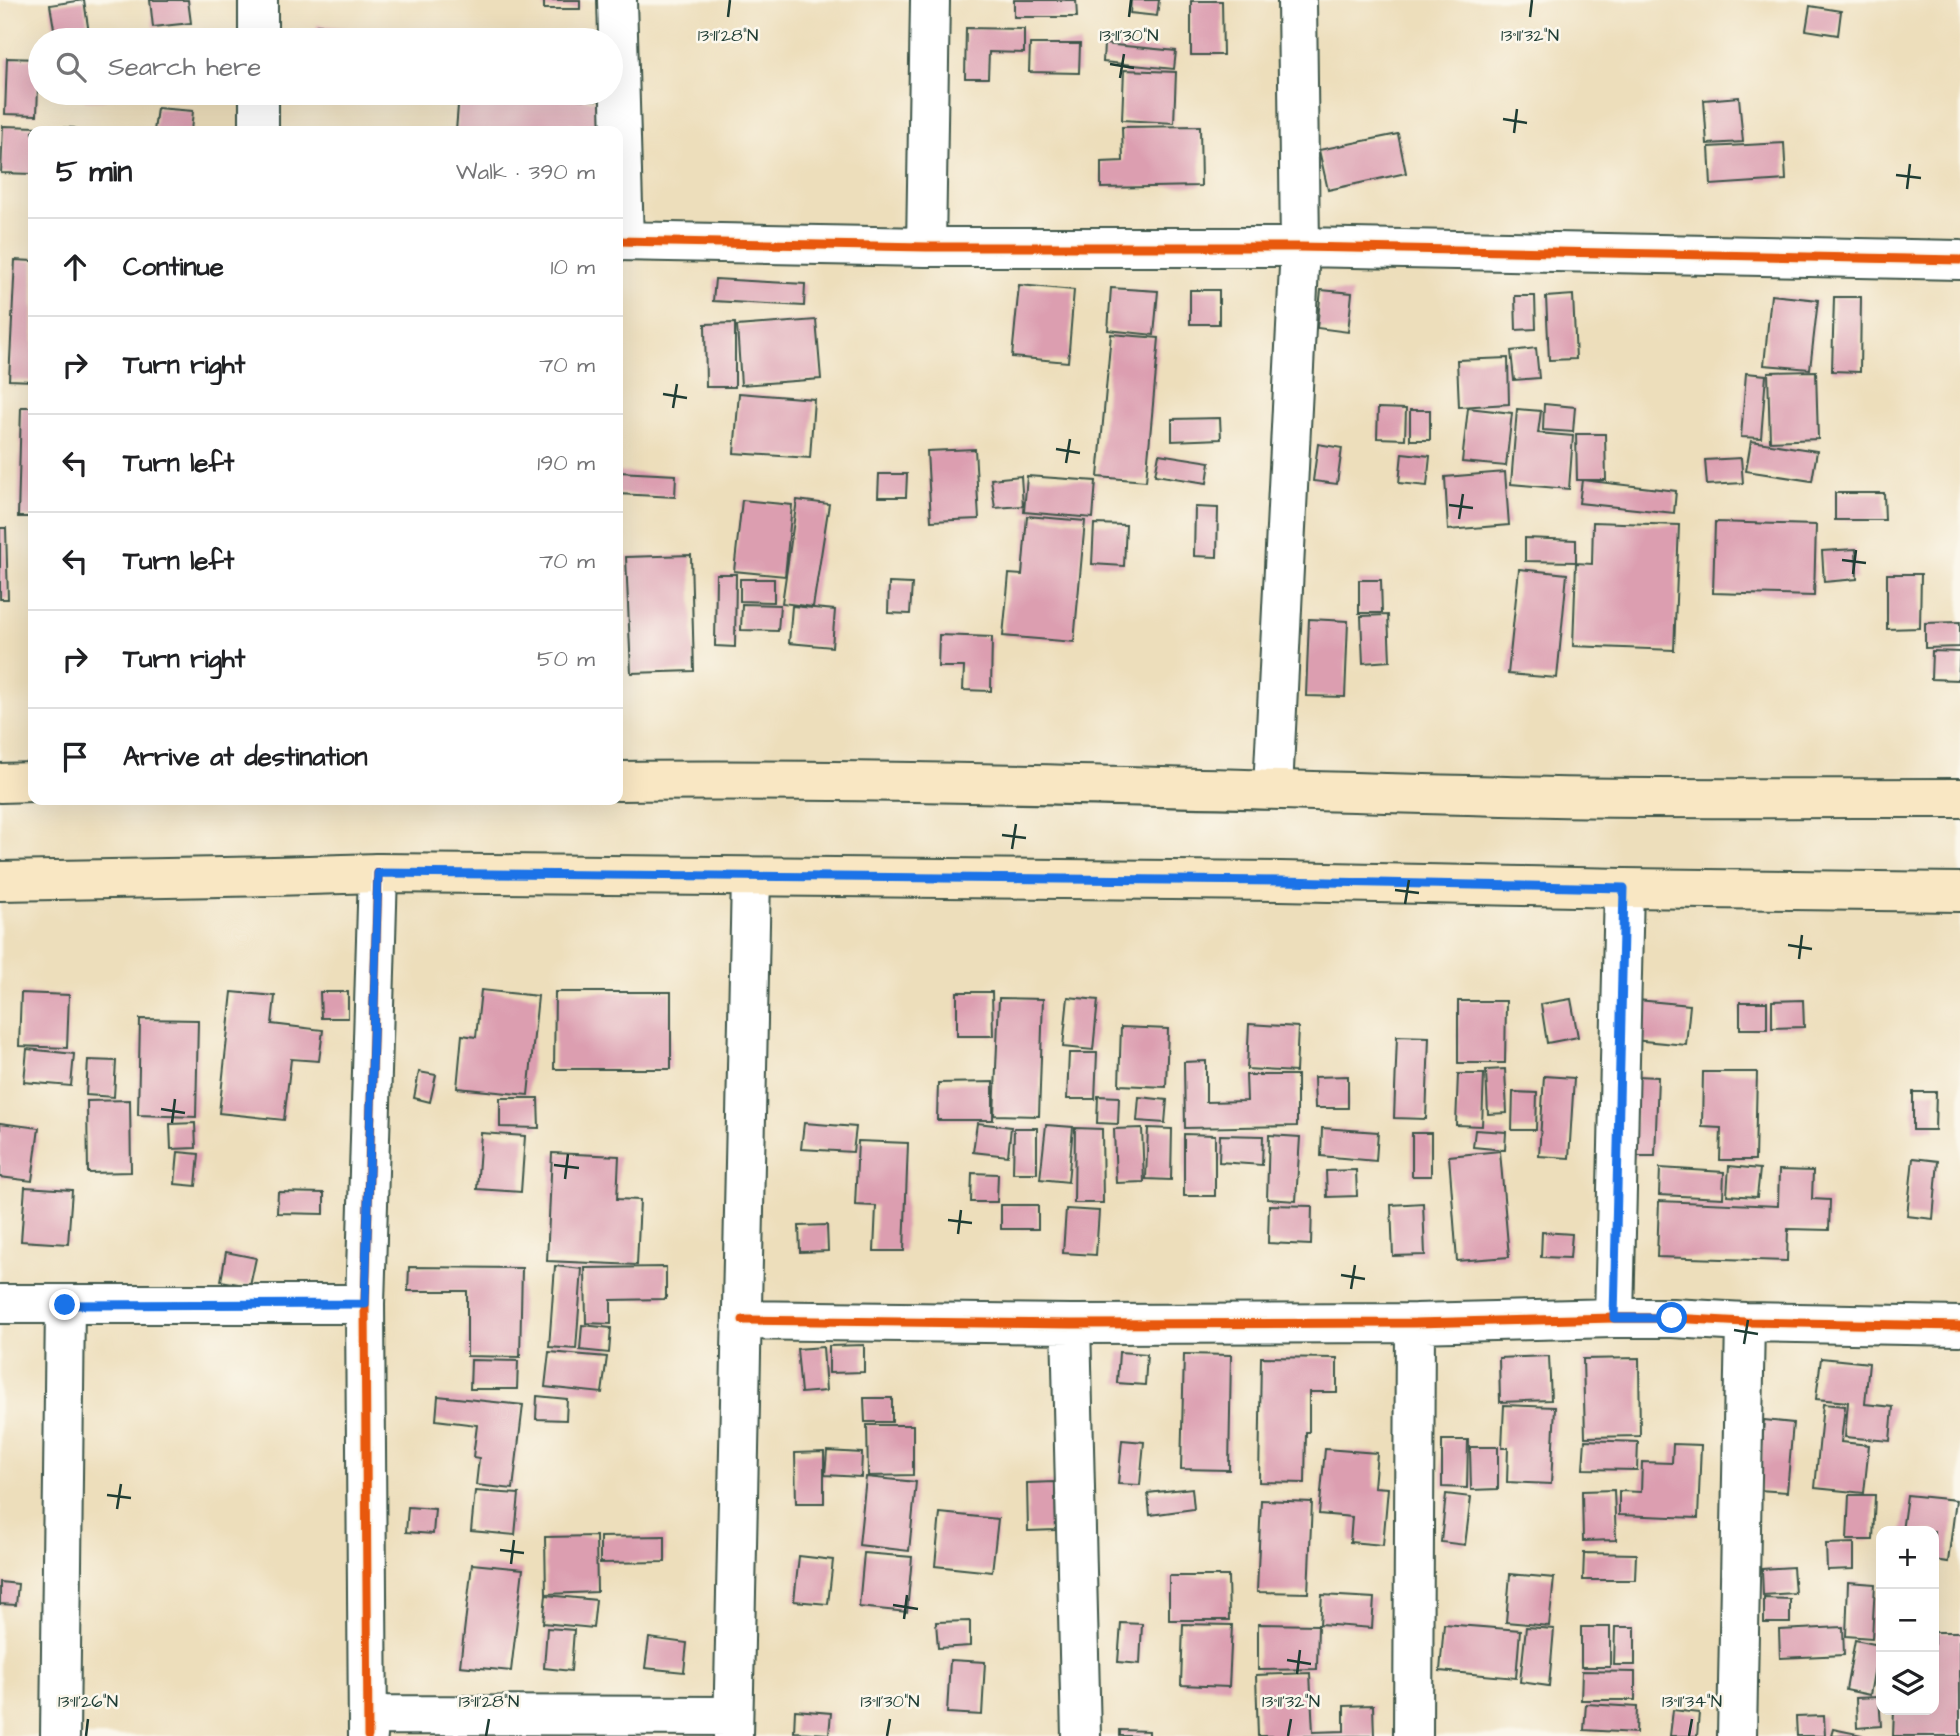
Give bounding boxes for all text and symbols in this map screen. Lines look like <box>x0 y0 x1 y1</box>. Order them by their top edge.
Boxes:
text: 13°11'28"N <box>698 23 758 48</box>
text: 13°11'30"N <box>1100 23 1159 48</box>
text: 13°11'32"N <box>1501 23 1559 48</box>
search box <box>28 28 623 105</box>
icon: search <box>52 48 90 86</box>
text: Search here <box>108 49 261 85</box>
text: 5 min <box>56 151 132 193</box>
text: Walk · 390 m <box>456 156 595 188</box>
icon: ahead <box>56 248 94 286</box>
text: Continue <box>123 249 224 285</box>
text: 10 m <box>550 251 595 283</box>
icon: right <box>56 346 94 384</box>
text: Turn right <box>123 347 245 383</box>
text: 70 m <box>539 349 595 381</box>
icon: left <box>56 444 94 482</box>
text: Turn left <box>123 445 234 481</box>
text: 190 m <box>537 447 595 479</box>
icon: left <box>56 542 94 580</box>
text: Turn left <box>123 543 234 579</box>
text: 70 m <box>539 545 595 577</box>
icon: right <box>56 640 94 678</box>
text: Turn right <box>123 641 245 677</box>
text: 50 m <box>537 643 595 675</box>
icon: arrive <box>56 738 94 776</box>
text: Arrive at destination <box>123 739 368 775</box>
route end <box>49 1289 80 1320</box>
route start <box>1656 1302 1687 1333</box>
map controls <box>1876 1526 1939 1715</box>
button: + <box>1876 1526 1939 1589</box>
button: − <box>1876 1589 1939 1652</box>
button: layers <box>1876 1652 1939 1715</box>
text: 13°11'26"N <box>58 1689 118 1714</box>
text: 13°11'28"N <box>459 1689 519 1714</box>
text: 13°11'30"N <box>861 1689 920 1714</box>
text: 13°11'32"N <box>1262 1689 1320 1714</box>
text: 13°11'34"N <box>1662 1689 1722 1714</box>

